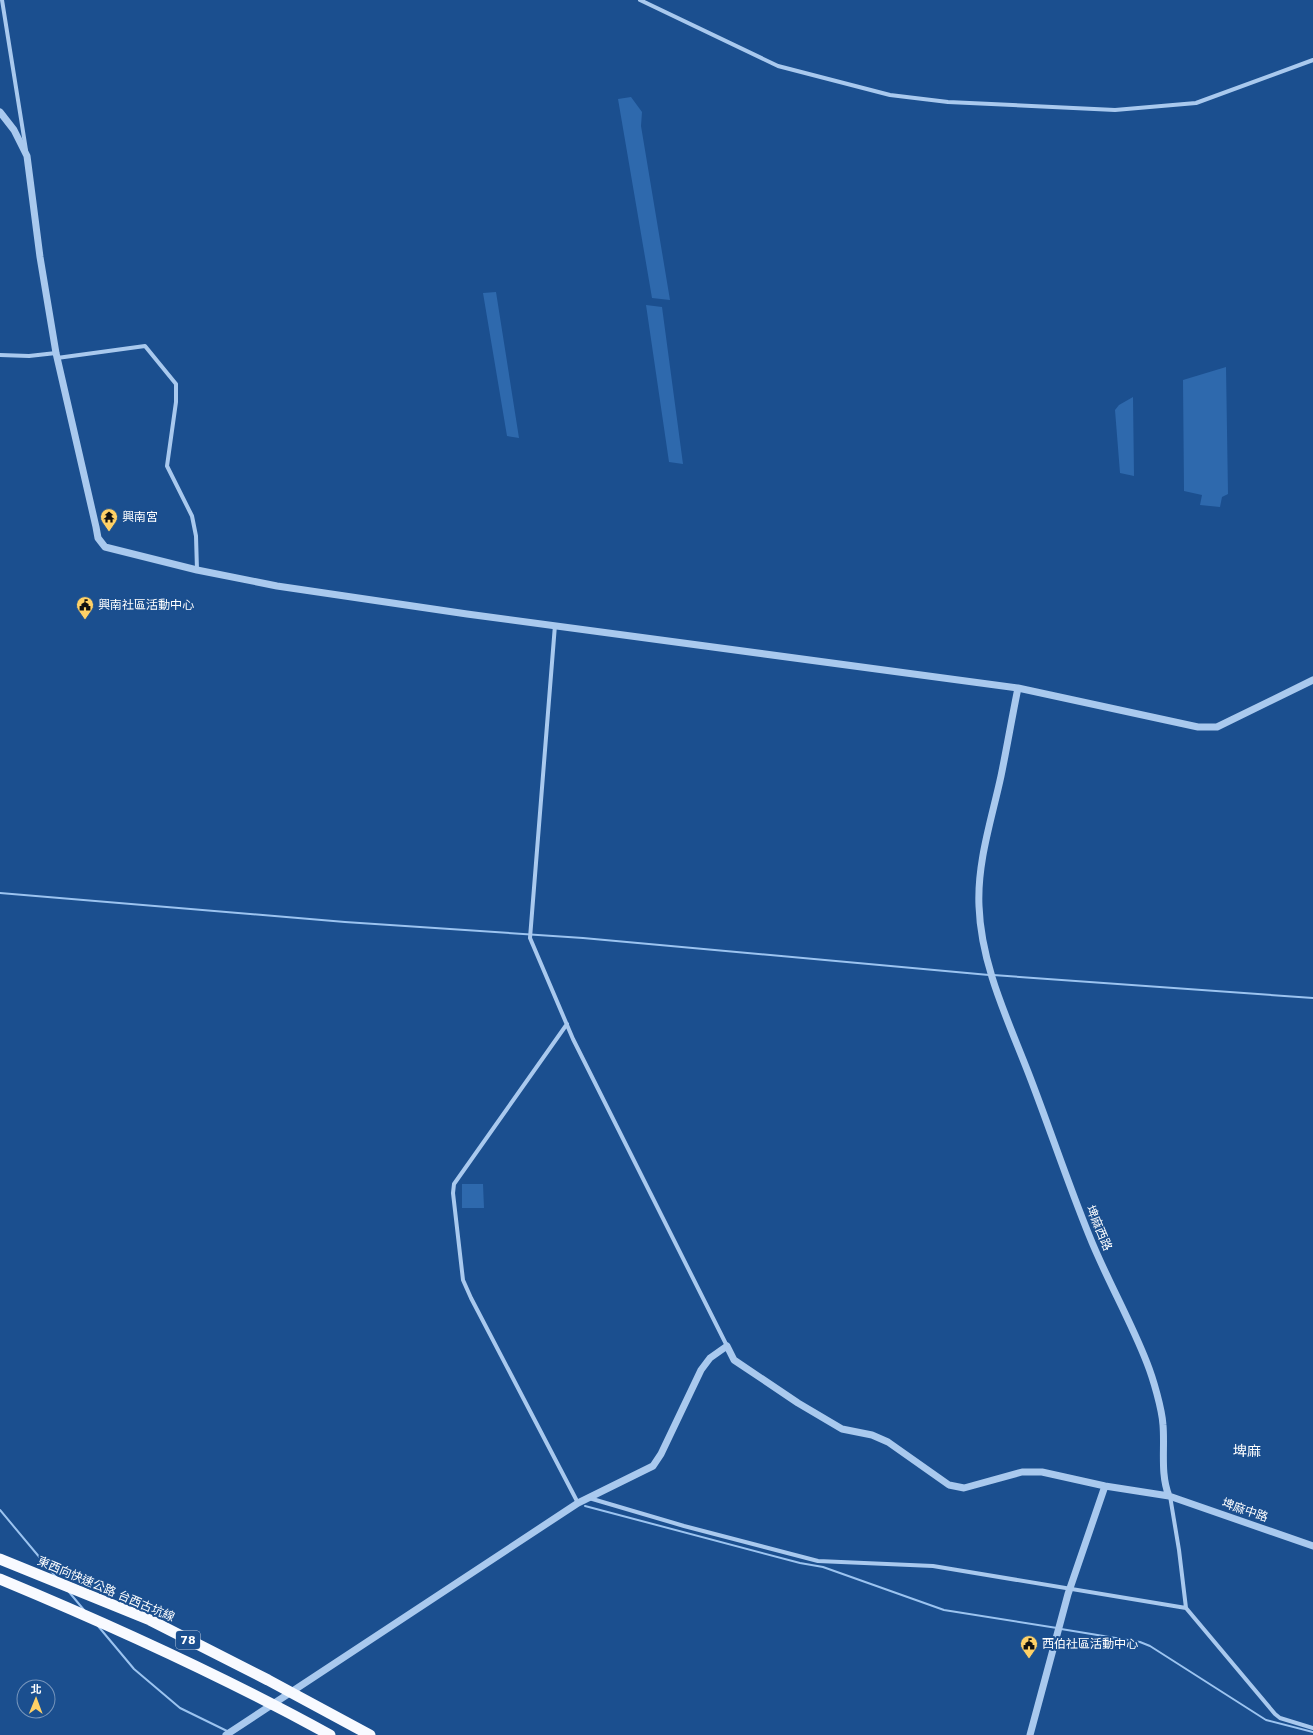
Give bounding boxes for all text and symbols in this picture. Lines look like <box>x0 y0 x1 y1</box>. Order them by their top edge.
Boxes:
temple icon: 興南宮 <box>99 507 119 532</box>
place label: 興南宮 <box>122 510 158 524</box>
public building icon: 興南社區活動中心 <box>75 595 95 620</box>
place label: 興南社區活動中心 <box>98 598 194 612</box>
street label: 埤麻西路 <box>1083 1203 1115 1253</box>
district label: 埤麻 <box>1233 1443 1261 1459</box>
street label: 埤麻中路 <box>1220 1496 1270 1524</box>
street label: 東西向快速公路 台西古坑線 <box>35 1554 177 1624</box>
road number: 78 <box>176 1631 200 1649</box>
public building icon: 西伯社區活動中心 <box>1019 1634 1039 1659</box>
place label: 西伯社區活動中心 <box>1042 1637 1138 1651</box>
north arrow <box>16 1679 56 1719</box>
text: 北 <box>31 1683 42 1696</box>

